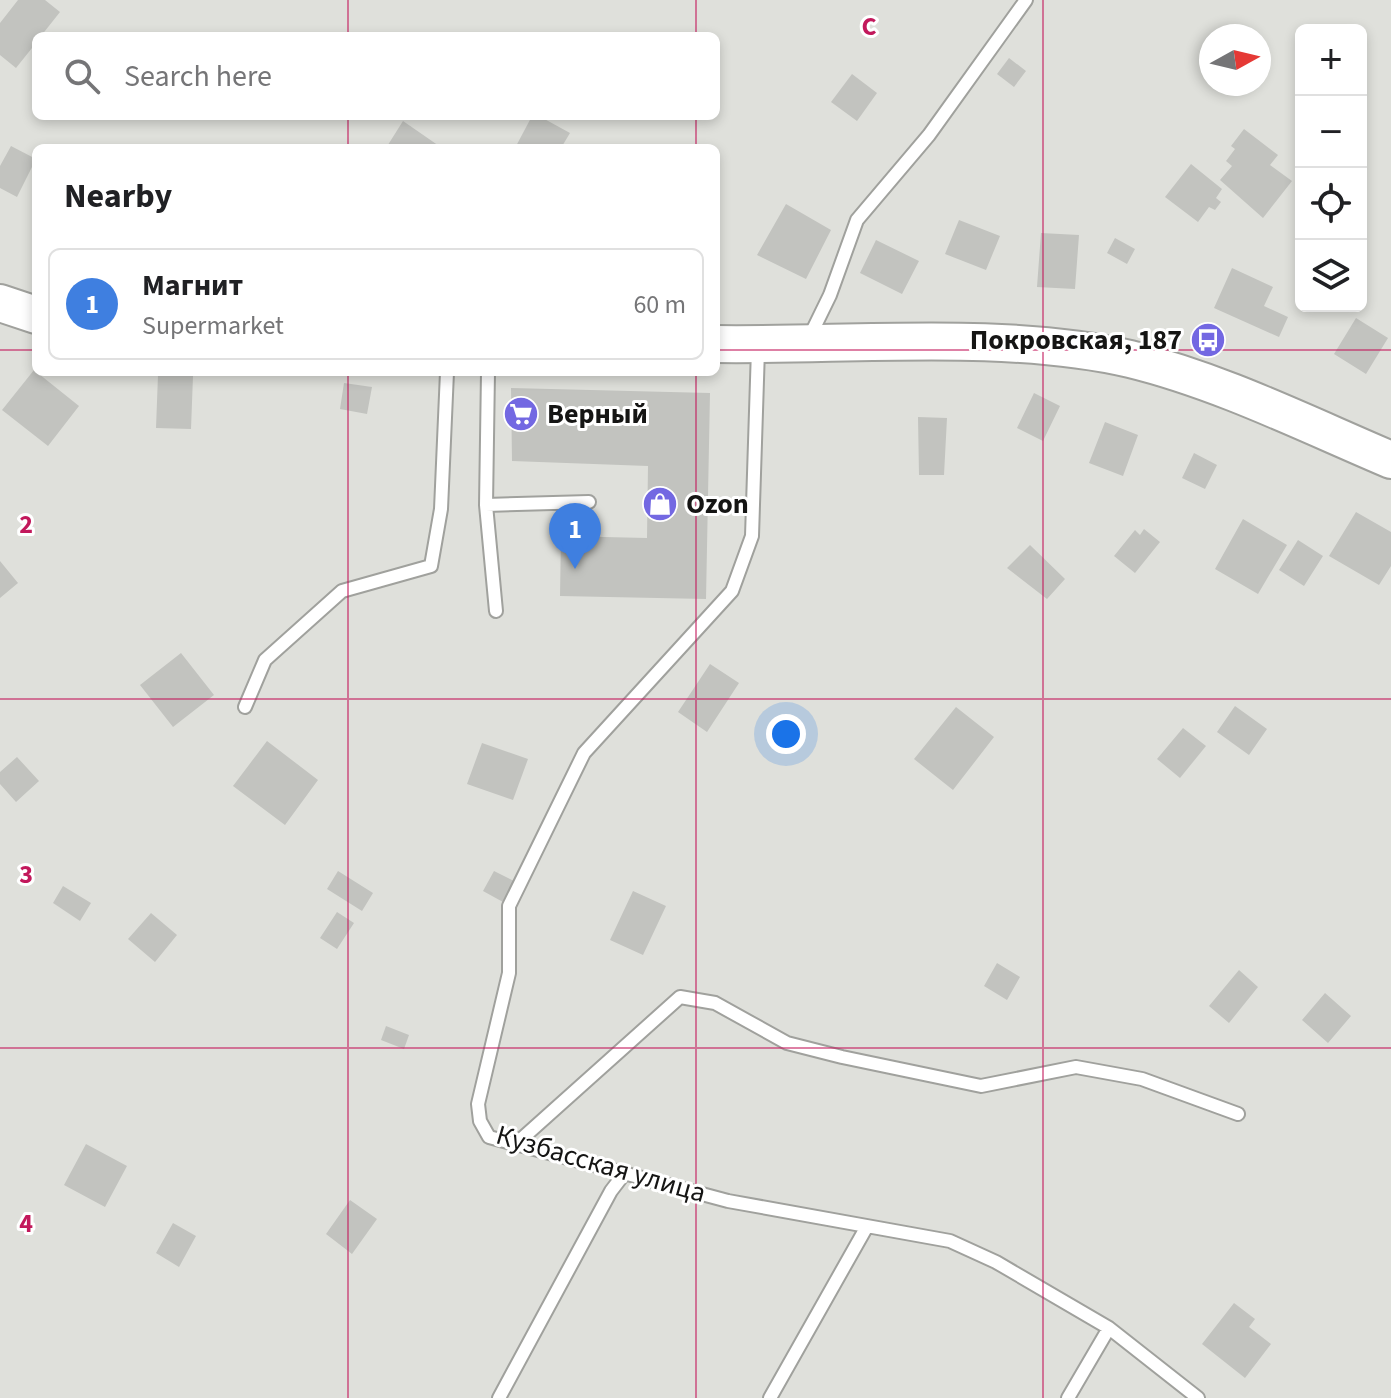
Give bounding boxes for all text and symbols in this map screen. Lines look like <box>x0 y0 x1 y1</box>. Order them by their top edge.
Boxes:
text: C <box>861 8 877 45</box>
north arrow <box>1199 24 1271 96</box>
map controls <box>1295 24 1367 312</box>
button: + <box>1295 24 1367 96</box>
search box <box>32 32 720 120</box>
icon: search <box>60 54 104 98</box>
text: Search here <box>124 55 272 98</box>
button: − <box>1295 96 1367 168</box>
button: locate <box>1295 168 1367 240</box>
text: Nearby <box>64 172 172 221</box>
button: layers <box>1295 240 1367 312</box>
text: Магнит <box>142 264 243 307</box>
text: 1 <box>85 286 99 323</box>
text: 60 m <box>633 286 686 323</box>
text: Supermarket <box>142 307 284 344</box>
place label: Покровская, 187 <box>970 320 1182 360</box>
bus stop icon: Покровская, 187 <box>1189 321 1227 359</box>
place label: Верный <box>547 394 648 434</box>
supermarket icon: Верный <box>502 395 540 433</box>
place label: Ozon <box>686 484 749 524</box>
shop icon: Ozon <box>641 485 679 523</box>
pin: 1 <box>549 503 601 569</box>
text: 2 <box>19 506 33 543</box>
your location <box>766 714 806 754</box>
text: 3 <box>19 856 33 893</box>
street label: Кузбасская улица <box>492 1115 710 1213</box>
text: 4 <box>19 1205 33 1242</box>

